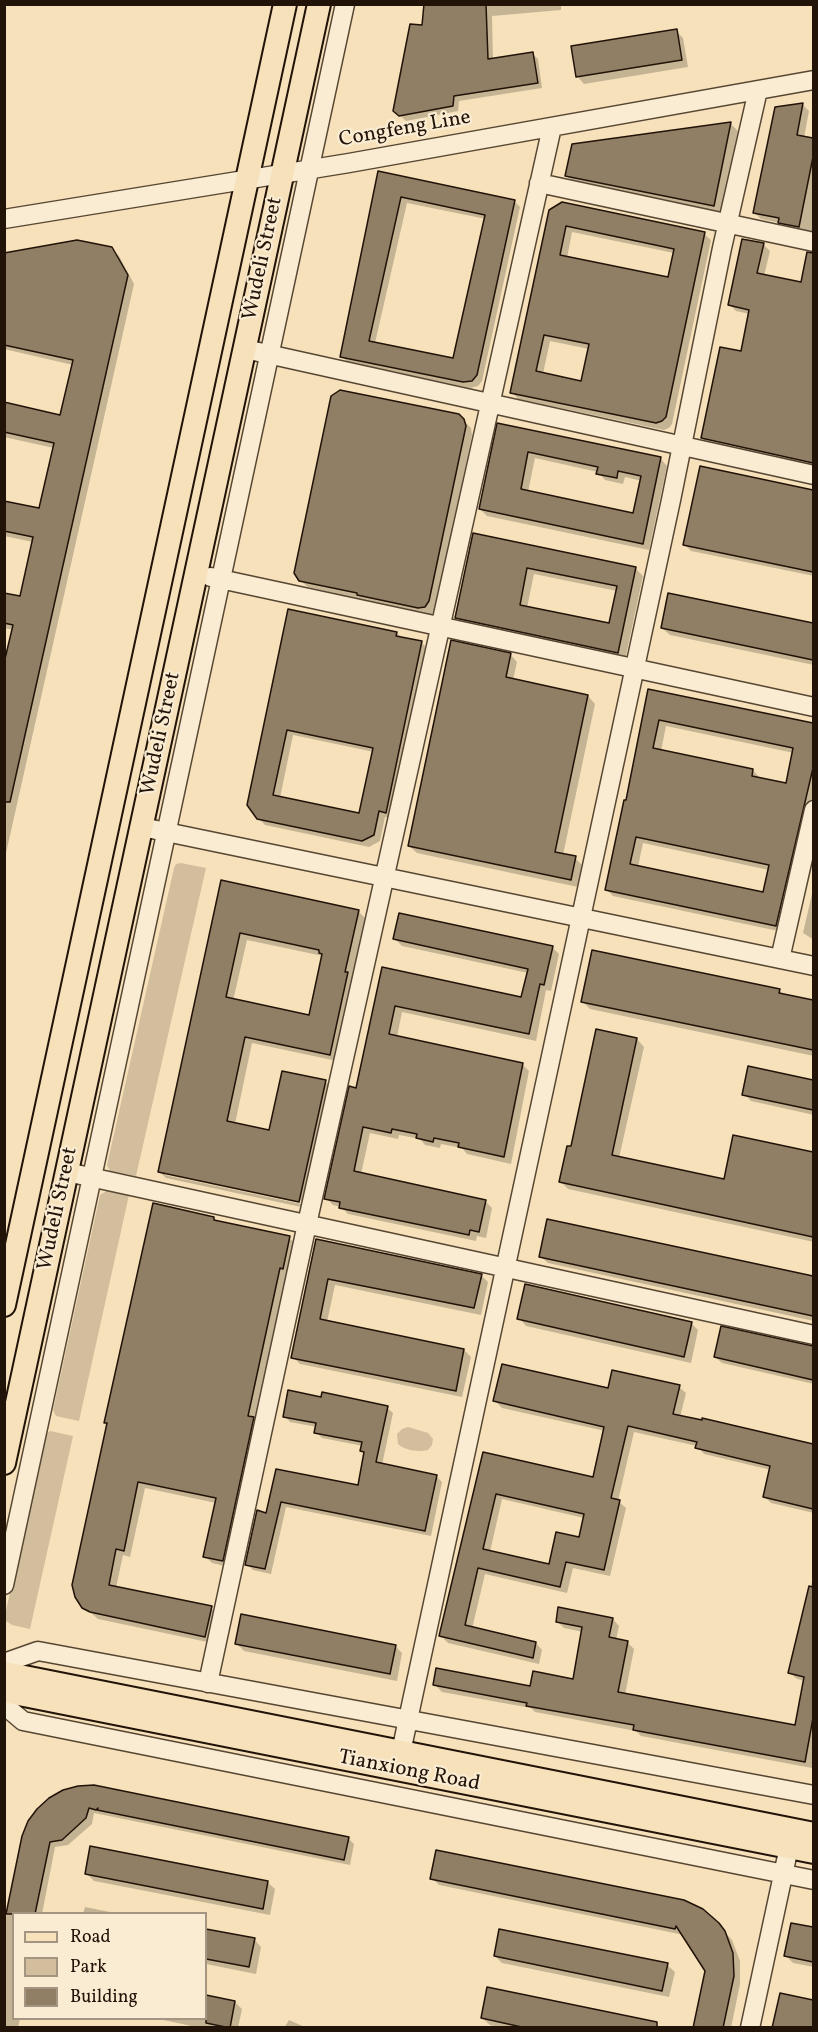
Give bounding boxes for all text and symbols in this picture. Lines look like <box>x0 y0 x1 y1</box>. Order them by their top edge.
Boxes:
street label: Congfeng Line <box>337 106 473 154</box>
street label: Wudeli Street <box>239 195 289 323</box>
street label: Wudeli Street <box>137 670 187 798</box>
street label: Wudeli Street <box>34 1145 84 1273</box>
street label: Tianxiong Road <box>336 1746 482 1798</box>
legend <box>12 1912 207 2020</box>
text: Road <box>70 1925 111 1950</box>
text: Park <box>70 1955 107 1980</box>
text: Building <box>70 1985 138 2010</box>

